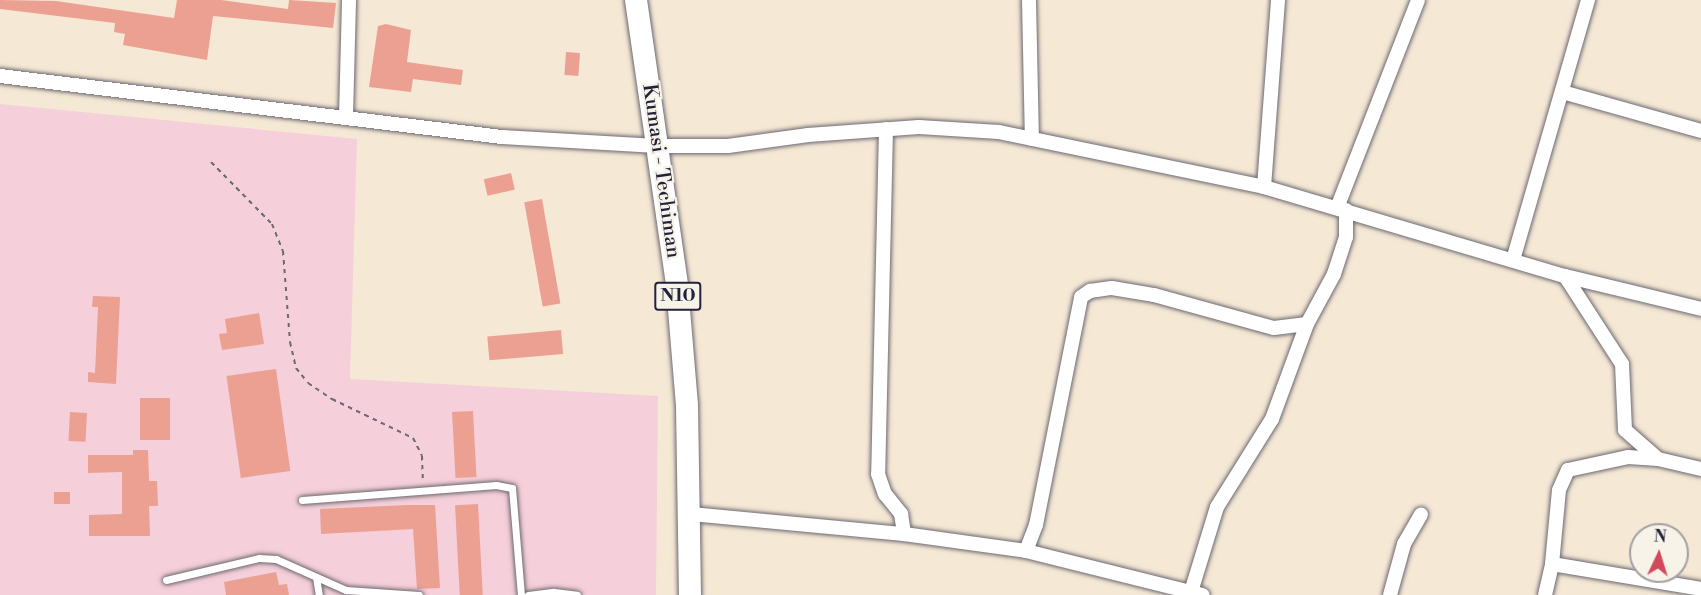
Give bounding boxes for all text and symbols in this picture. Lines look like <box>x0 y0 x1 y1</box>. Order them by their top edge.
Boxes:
street label: Kumasi - Techiman <box>637 82 685 260</box>
road number: N10 <box>654 281 702 311</box>
north arrow <box>1629 523 1689 583</box>
text: N <box>1653 527 1667 547</box>

